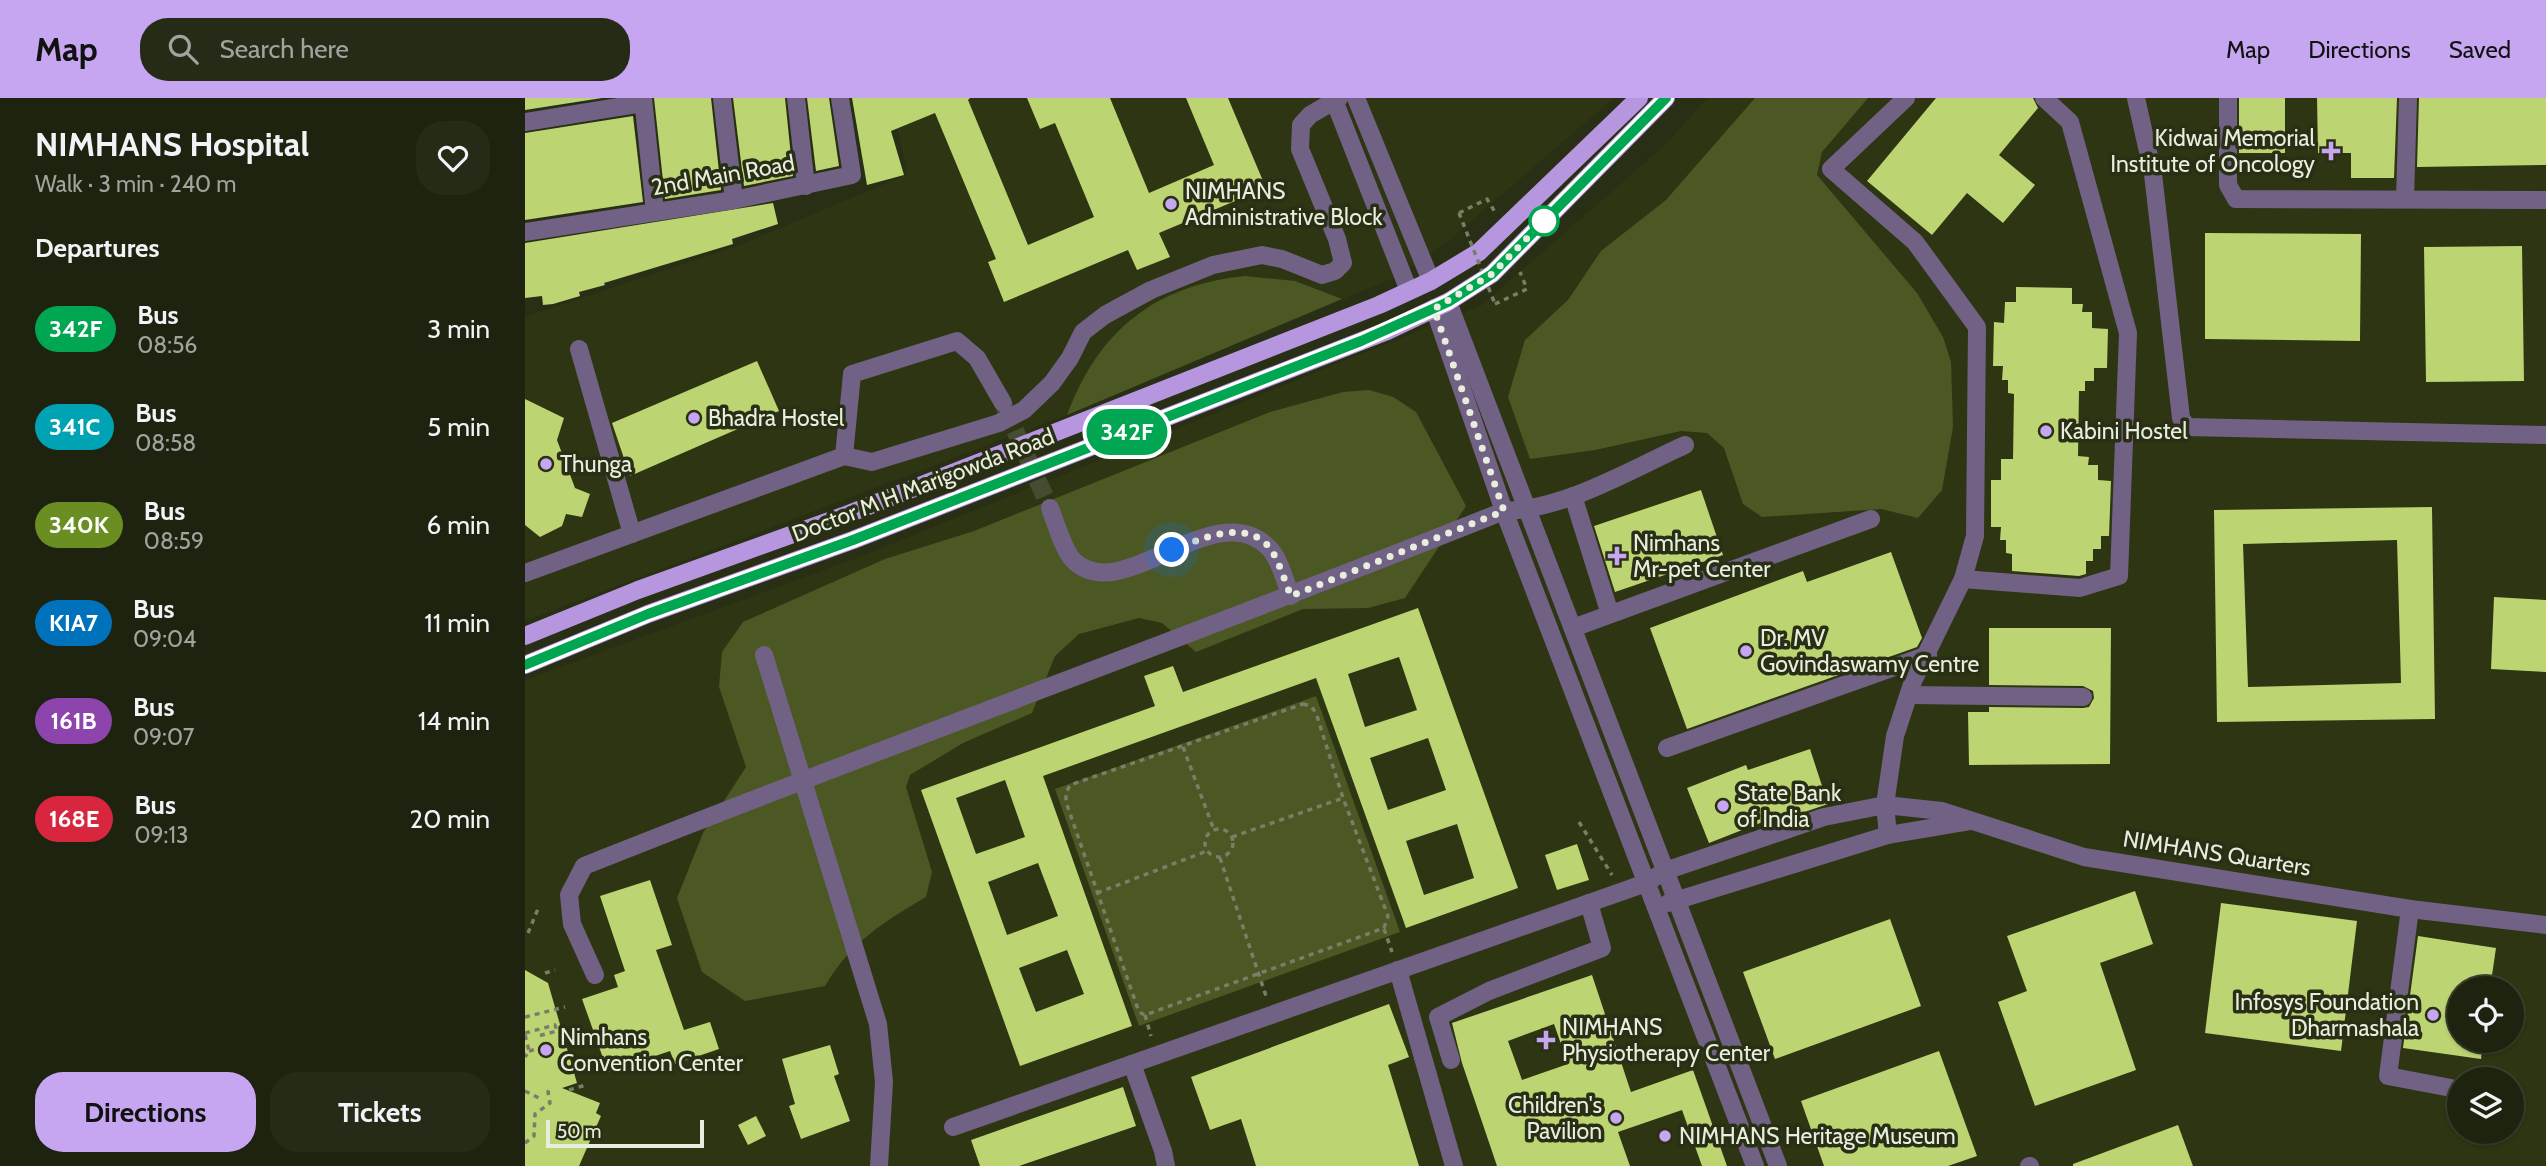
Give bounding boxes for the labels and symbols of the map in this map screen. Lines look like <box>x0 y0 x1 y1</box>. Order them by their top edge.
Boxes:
place label: Kidwai Memorial Institute of Oncology <box>2110 124 2316 178</box>
marker: Kidwai Memorial Institute of Oncology <box>2321 141 2341 161</box>
street label: 2nd Main Road <box>649 149 797 201</box>
place label: NIMHANS Administrative Block <box>1185 177 1383 231</box>
marker: NIMHANS Administrative Block <box>1163 196 1179 212</box>
unlabelled marker <box>1529 206 1559 236</box>
place label: Bhadra Hostel <box>708 404 845 432</box>
line badge: 342F <box>1078 409 1176 455</box>
marker: Bhadra Hostel <box>686 410 702 426</box>
place label: Kabini Hostel <box>2060 417 2188 445</box>
street label: Doctor M H Marigowda Road <box>788 422 1058 548</box>
marker: Kabini Hostel <box>2038 423 2054 439</box>
place label: Thunga <box>560 450 632 478</box>
marker: Thunga <box>538 456 554 472</box>
place label: Nimhans Mr-pet Center <box>1633 529 1771 583</box>
your location <box>1154 532 1189 567</box>
marker: Nimhans Mr-pet Center <box>1607 546 1627 566</box>
place label: Dr. MV Govindaswamy Centre <box>1760 624 1979 678</box>
marker: Dr. MV Govindaswamy Centre <box>1738 643 1754 659</box>
place label: State Bank of India <box>1737 779 1842 833</box>
marker: State Bank of India <box>1715 798 1731 814</box>
street label: NIMHANS Quarters <box>2121 824 2313 882</box>
place label: Infosys Foundation Dharmashala <box>2235 988 2419 1042</box>
marker: Infosys Foundation Dharmashala <box>2425 1007 2441 1023</box>
place label: NIMHANS Physiotherapy Center <box>1562 1013 1771 1067</box>
place label: Nimhans Convention Center <box>560 1023 744 1077</box>
marker: NIMHANS Physiotherapy Center <box>1536 1030 1556 1050</box>
marker: Nimhans Convention Center <box>538 1042 554 1058</box>
place label: Children's Pavilion <box>1508 1091 1602 1145</box>
marker: Children's Pavilion <box>1608 1110 1624 1126</box>
scale bar <box>546 1117 703 1149</box>
place label: NIMHANS Heritage Museum <box>1679 1122 1956 1150</box>
marker: NIMHANS Heritage Museum <box>1657 1128 1673 1144</box>

